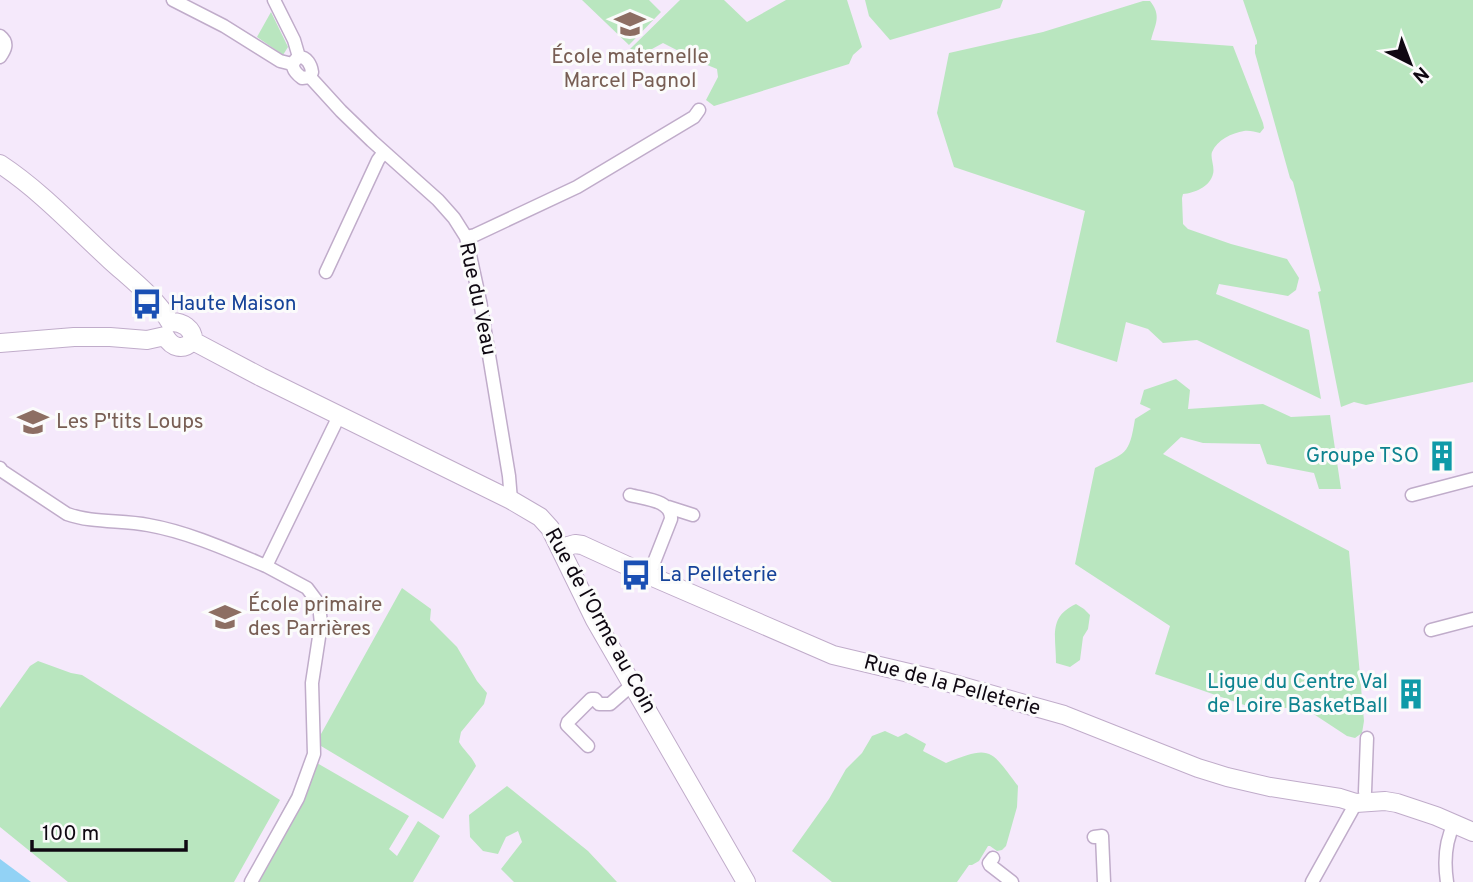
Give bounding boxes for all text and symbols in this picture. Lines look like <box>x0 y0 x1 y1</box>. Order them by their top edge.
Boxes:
school or university icon: École maternelle Marcel Pagnol <box>613 7 647 41</box>
north arrow <box>1375 28 1445 98</box>
place label: École maternelle Marcel Pagnol <box>551 43 709 95</box>
text: N <box>1407 61 1433 88</box>
street label: Rue du Veau <box>452 240 502 358</box>
bus stop icon: Haute Maison <box>130 287 164 321</box>
place label: Haute Maison <box>170 291 297 318</box>
school or university icon: Les P'tits Loups <box>16 405 50 439</box>
place label: Les P'tits Loups <box>56 409 204 436</box>
building icon: Groupe TSO <box>1425 439 1459 473</box>
place label: Groupe TSO <box>1306 443 1419 470</box>
street label: Rue de l'Orme au Coin <box>538 524 662 718</box>
bus stop icon: La Pelleterie <box>619 558 653 592</box>
place label: La Pelleterie <box>659 562 777 589</box>
place label: École primaire des Parrières <box>248 591 382 643</box>
school or university icon: École primaire des Parrières <box>208 600 242 634</box>
street label: Rue de la Pelleterie <box>861 649 1043 723</box>
place label: Ligue du Centre Val de Loire BasketBall <box>1207 669 1388 720</box>
building icon: Ligue du Centre Val de Loire BasketBall <box>1394 677 1428 711</box>
scale bar <box>32 808 186 852</box>
text: 100 m <box>42 821 99 848</box>

